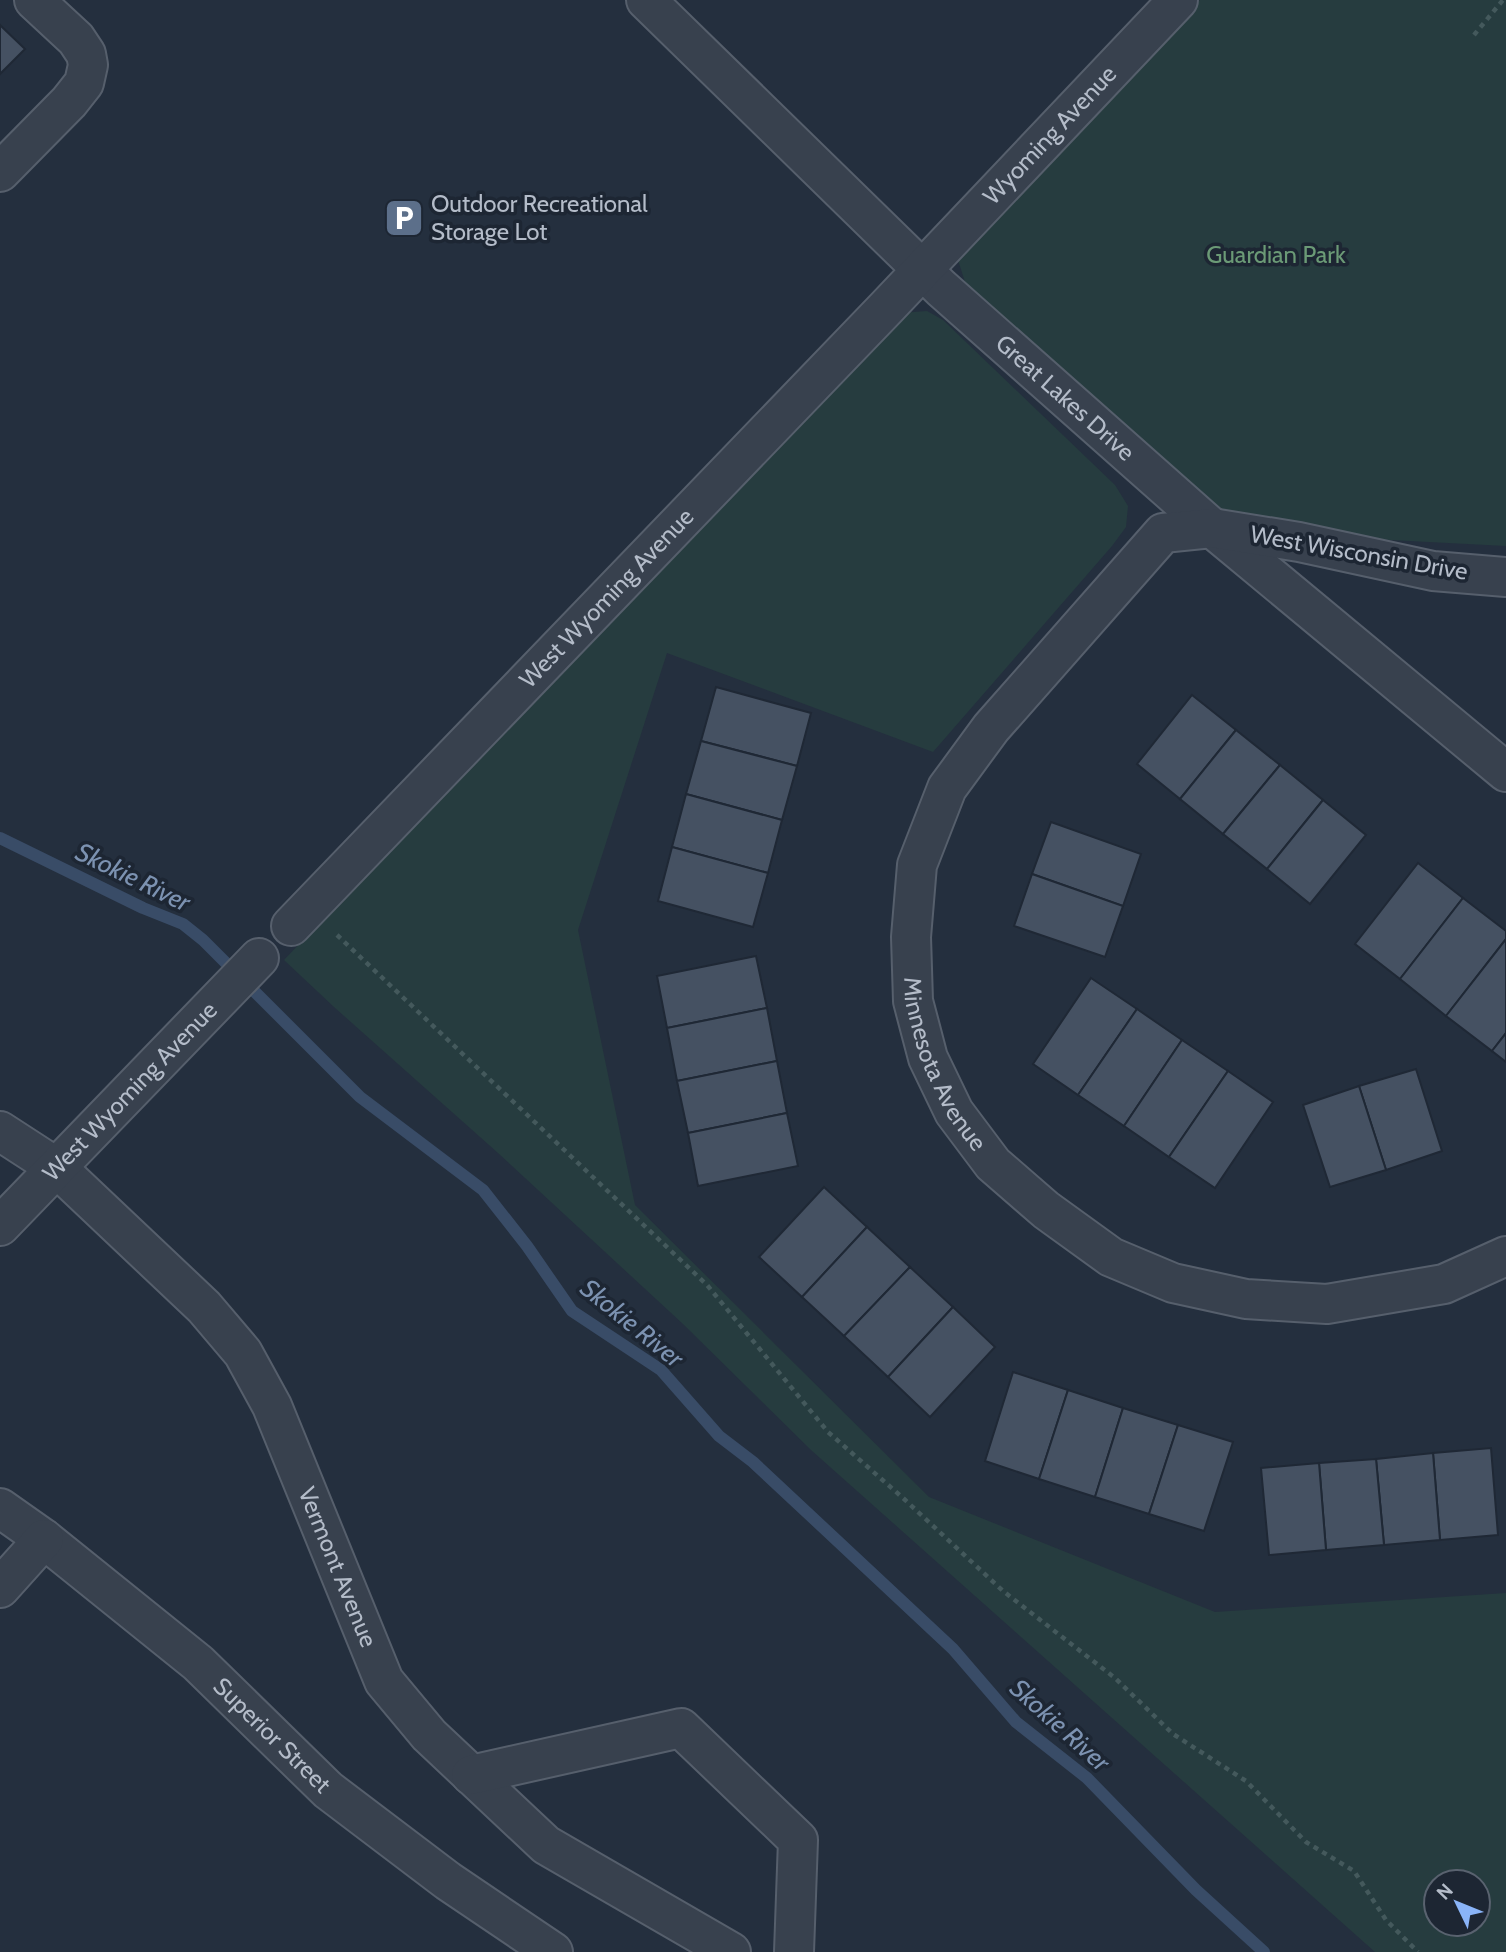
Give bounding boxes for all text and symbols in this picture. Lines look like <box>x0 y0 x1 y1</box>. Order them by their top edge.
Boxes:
street label: Wyoming Avenue <box>977 59 1122 210</box>
place label: Outdoor Recreational Storage Lot <box>431 189 648 246</box>
parking icon: Outdoor Recreational Storage Lot <box>383 197 425 239</box>
park label: Guardian Park <box>1206 240 1346 269</box>
street label: Great Lakes Drive <box>990 328 1141 467</box>
street label: West Wyoming Avenue <box>513 502 699 694</box>
street label: West Wisconsin Drive <box>1248 519 1470 586</box>
water label: Skokie River <box>71 836 196 919</box>
street label: Minnesota Avenue <box>898 977 993 1156</box>
street label: West Wyoming Avenue <box>36 995 223 1187</box>
water label: Skokie River <box>574 1272 691 1375</box>
street label: Vermont Avenue <box>293 1483 384 1651</box>
street label: Superior Street <box>208 1671 337 1799</box>
water label: Skokie River <box>1004 1672 1117 1779</box>
north arrow <box>1422 1868 1492 1938</box>
text: N <box>1432 1879 1458 1905</box>

